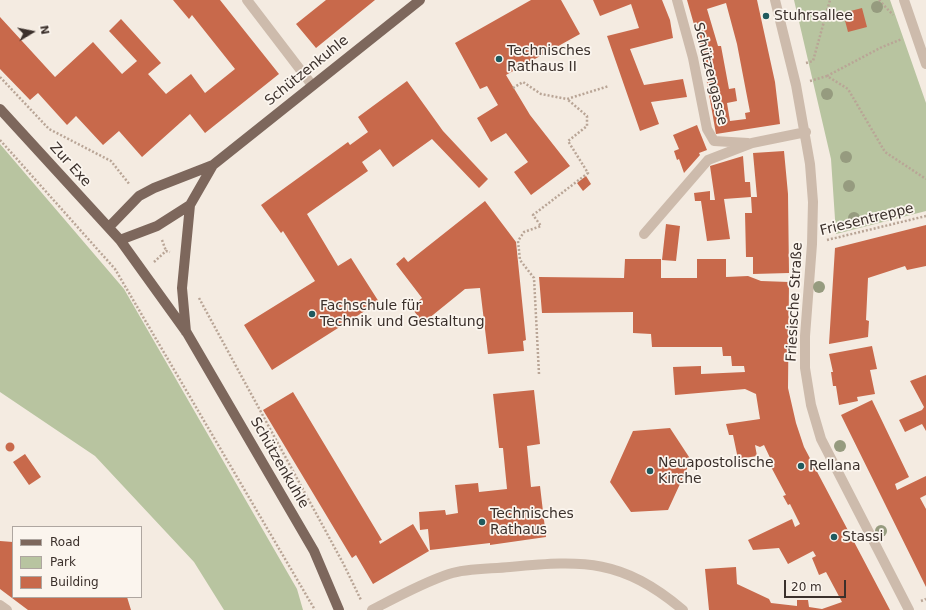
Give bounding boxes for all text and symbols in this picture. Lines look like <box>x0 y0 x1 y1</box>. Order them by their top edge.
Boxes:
place label: Stuhrsallee <box>774 8 853 24</box>
marker: Stuhrsallee <box>761 11 771 21</box>
north arrow <box>12 12 52 52</box>
street label: Schützengasse <box>689 21 731 127</box>
text: N <box>37 24 52 35</box>
street label: Schützenkuhle <box>262 32 352 110</box>
place label: Technisches Rathaus II <box>507 43 591 76</box>
marker: Technisches Rathaus II <box>494 54 504 64</box>
street label: Zur Exe <box>46 139 94 191</box>
street label: Friesentreppe <box>818 200 916 240</box>
street label: Friesische Straße <box>783 242 807 362</box>
place label: Fachschule für Technik und Gestaltung <box>320 298 485 330</box>
marker: Fachschule für Technik und Gestaltung <box>307 309 317 319</box>
street label: Schützenkuhle <box>246 414 312 512</box>
place label: Neuapostolische Kirche <box>658 455 774 488</box>
place label: Rellana <box>809 458 861 474</box>
marker: Rellana <box>796 461 806 471</box>
marker: Neuapostolische Kirche <box>645 466 655 476</box>
place label: Technisches Rathaus <box>490 506 574 538</box>
marker: Technisches Rathaus <box>477 517 487 527</box>
legend <box>12 526 142 598</box>
place label: Stassi <box>842 529 883 545</box>
marker: Stassi <box>829 532 839 542</box>
text: Road <box>50 535 80 549</box>
text: Park <box>50 555 76 569</box>
scale bar <box>786 572 848 598</box>
text: Building <box>50 575 99 589</box>
text: 20 m <box>791 580 822 594</box>

